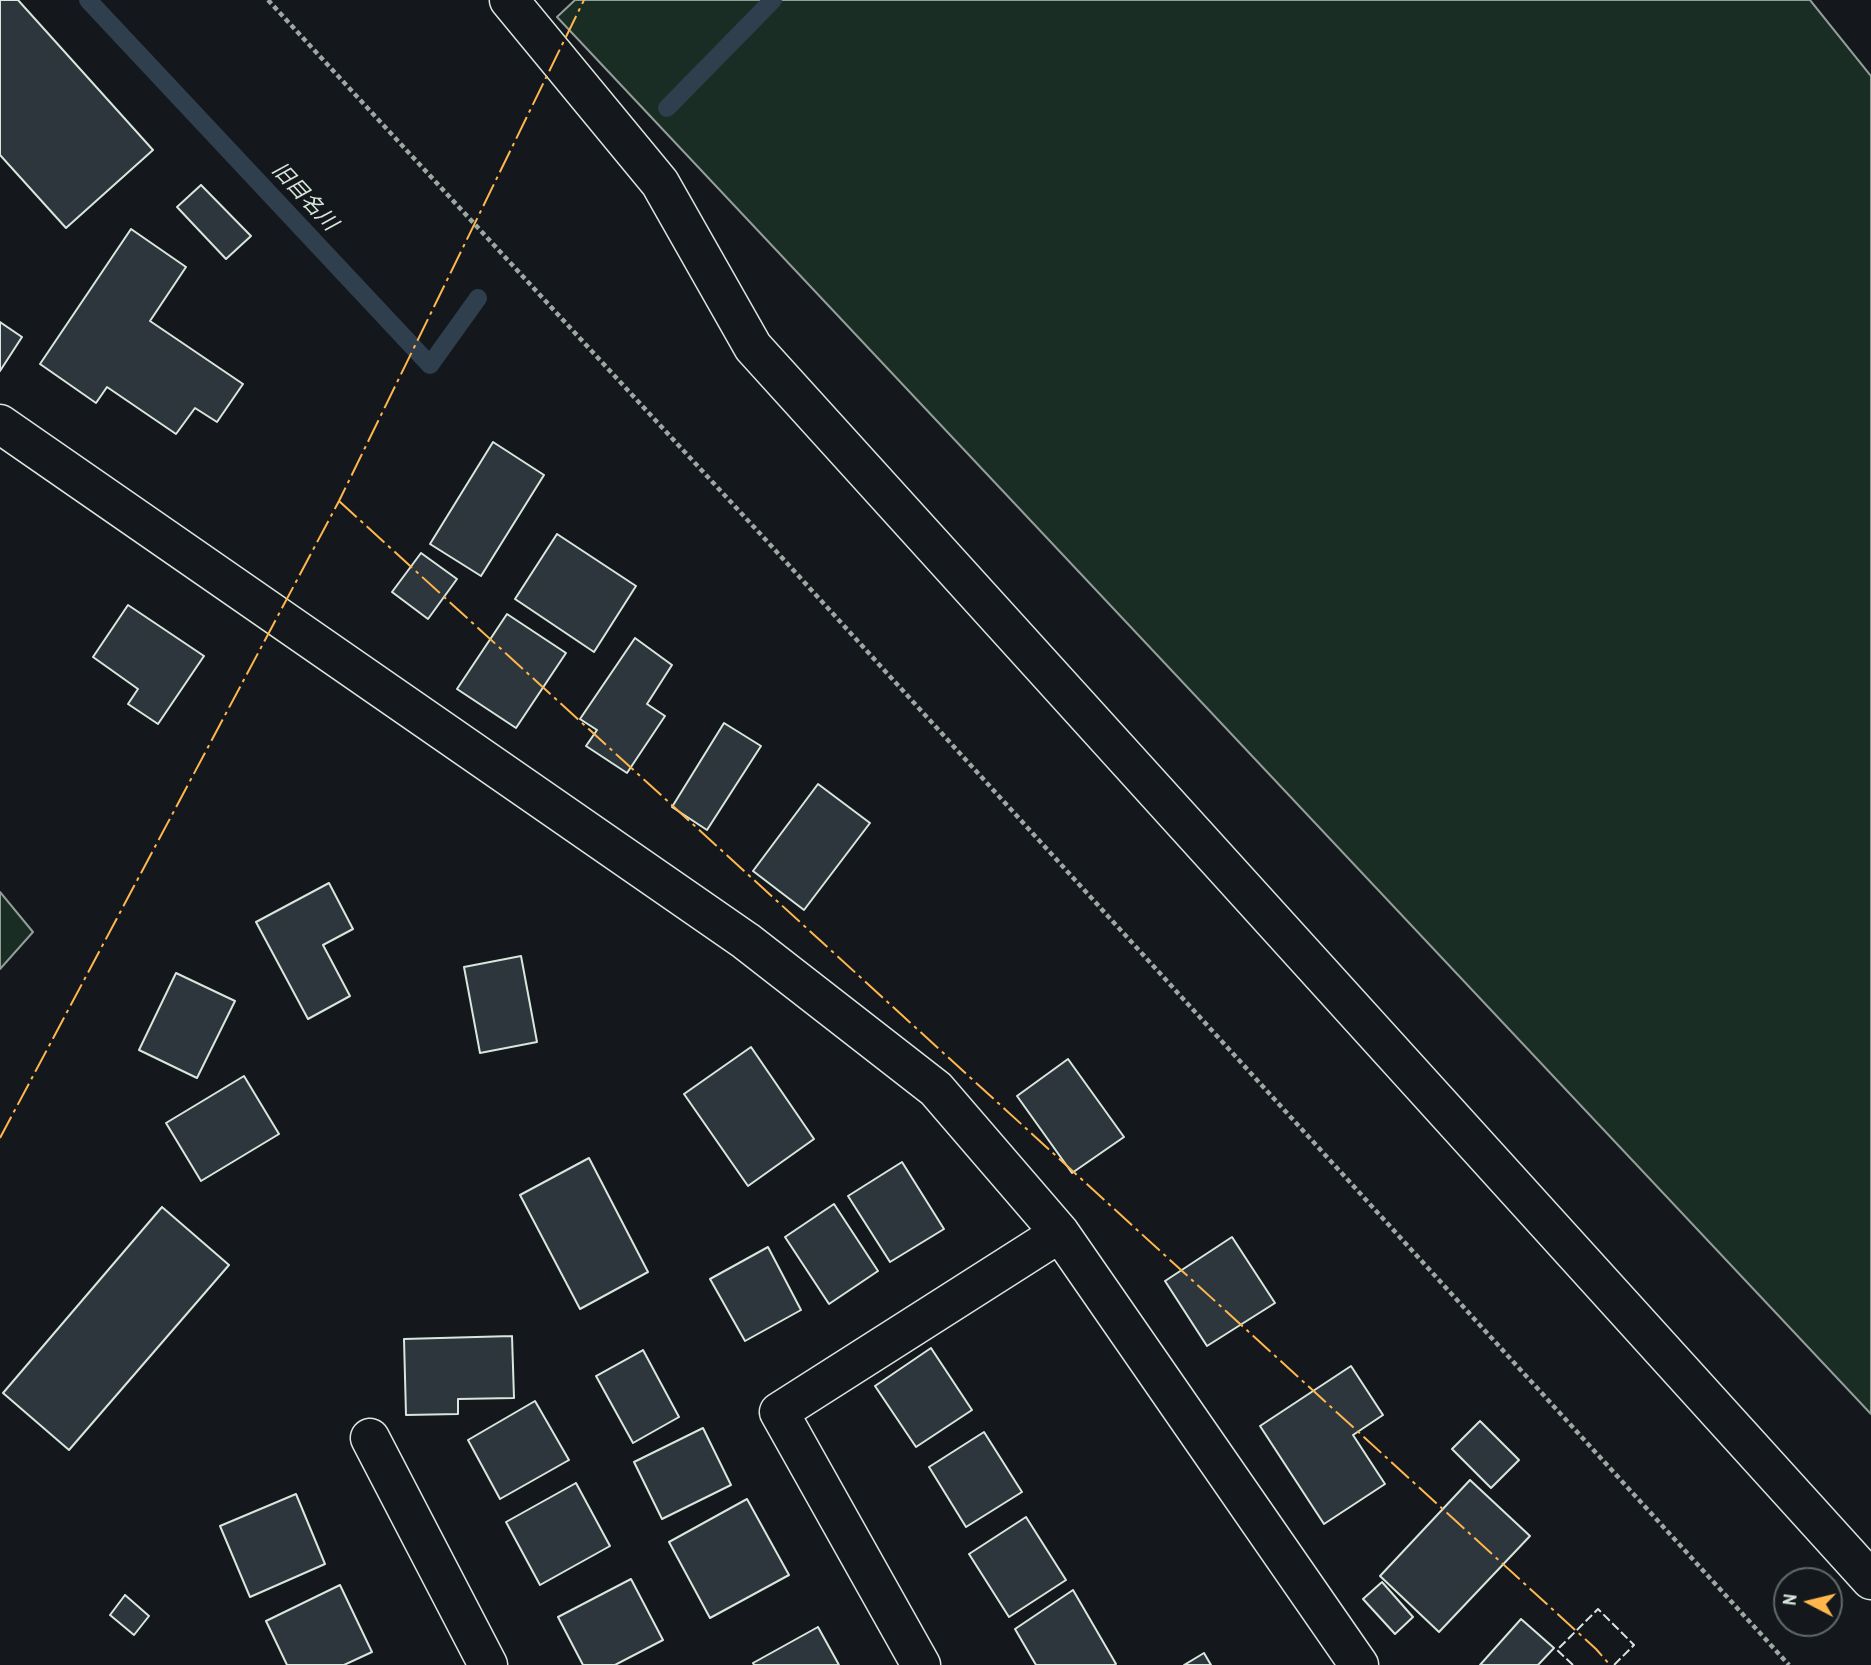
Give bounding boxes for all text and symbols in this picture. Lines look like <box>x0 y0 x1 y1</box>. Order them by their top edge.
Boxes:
water label: 旧目名川 <box>266 158 342 236</box>
north arrow <box>1773 1567 1843 1637</box>
text: N <box>1776 1593 1803 1607</box>

